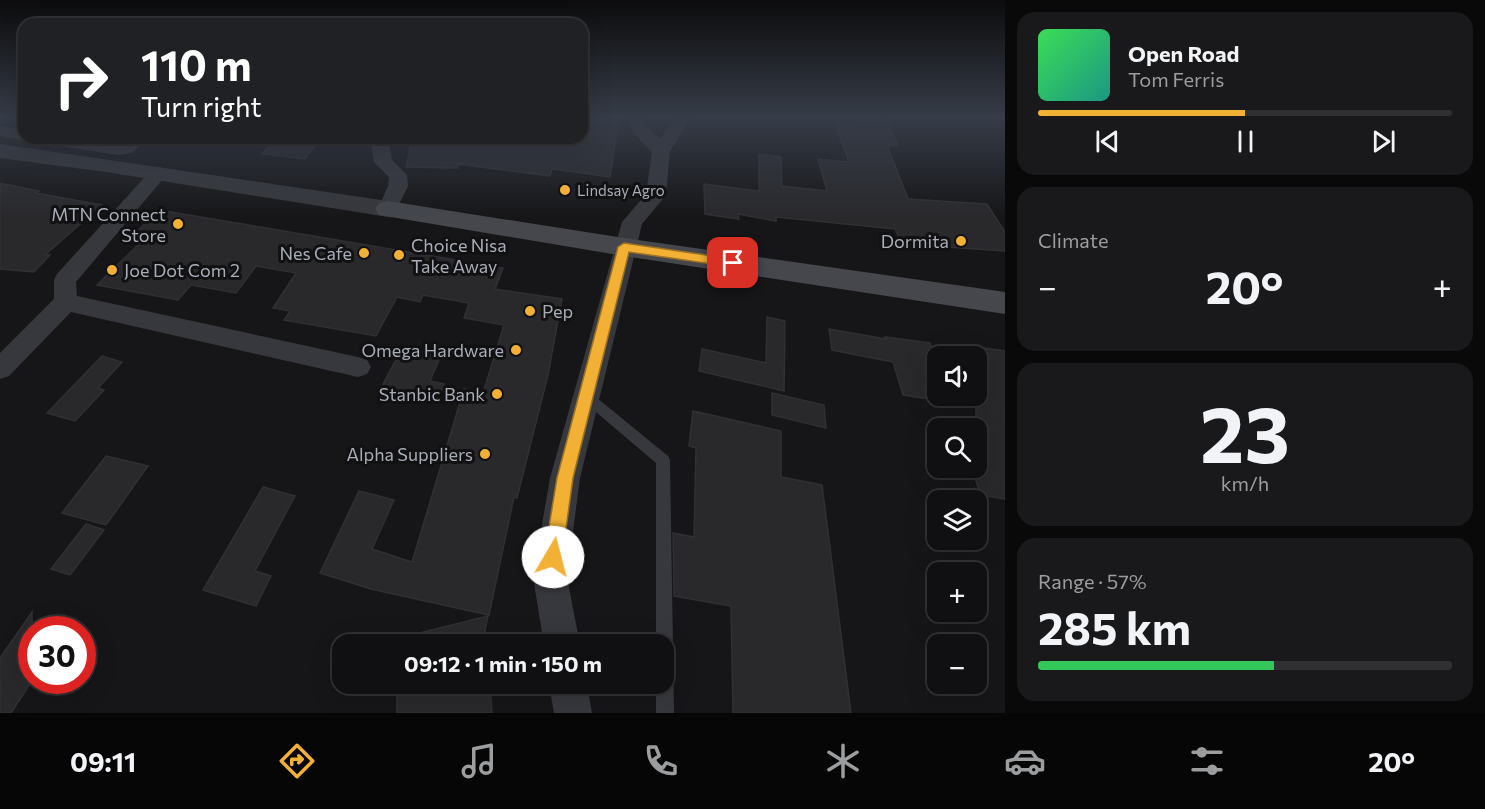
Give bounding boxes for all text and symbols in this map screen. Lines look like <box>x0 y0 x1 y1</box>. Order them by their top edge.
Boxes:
text: 110 m <box>141 38 252 90</box>
text: Open Road <box>1128 40 1239 67</box>
icon: right <box>42 42 120 120</box>
text: Tom Ferris <box>1128 67 1224 91</box>
text: Turn right <box>141 90 261 123</box>
icon: previous <box>1091 125 1124 158</box>
icon: pause <box>1229 125 1262 158</box>
icon: next <box>1367 125 1400 158</box>
place label: Lindsay Agro <box>577 181 665 199</box>
marker: Lindsay Agro <box>558 183 572 197</box>
place label: MTN Connect Store <box>51 203 166 246</box>
marker: MTN Connect Store <box>171 217 185 231</box>
text: Climate <box>1038 228 1108 252</box>
place label: Dormita <box>881 230 949 252</box>
place label: Choice Nisa Take Away <box>411 234 507 277</box>
marker: Dormita <box>954 234 968 248</box>
pin <box>707 237 758 288</box>
place label: Nes Cafe <box>279 242 352 264</box>
marker: Nes Cafe <box>357 246 371 260</box>
icon: arrive <box>716 246 749 279</box>
marker: Choice Nisa Take Away <box>392 248 406 262</box>
text: 20° <box>1206 258 1284 313</box>
place label: Joe Dot Com 2 <box>124 259 240 281</box>
marker: Joe Dot Com 2 <box>105 263 119 277</box>
text: − <box>1038 265 1057 306</box>
text: + <box>1433 265 1452 306</box>
place label: Pep <box>542 300 573 322</box>
marker: Pep <box>523 304 537 318</box>
place label: Omega Hardware <box>361 339 504 361</box>
marker: Omega Hardware <box>509 343 523 357</box>
map controls <box>927 346 987 694</box>
button: sound <box>927 346 987 406</box>
place label: Stanbic Bank <box>379 383 485 405</box>
text: 23 <box>1200 384 1290 479</box>
marker: Stanbic Bank <box>490 387 504 401</box>
button: search <box>927 418 987 478</box>
place label: Alpha Suppliers <box>347 443 473 465</box>
marker: Alpha Suppliers <box>478 447 492 461</box>
text: km/h <box>1221 471 1269 495</box>
button: layers <box>927 490 987 550</box>
position arrow <box>521 525 585 589</box>
button: + <box>927 562 987 622</box>
text: Range · 57% <box>1038 569 1147 593</box>
text: 285 km <box>1038 599 1191 654</box>
speed limit sign: 30 <box>18 616 96 694</box>
button: − <box>927 634 987 694</box>
text: 09:12 · 1 min · 150 m <box>404 650 602 677</box>
icon: directions <box>276 740 318 782</box>
icon: music <box>458 740 500 782</box>
icon: phone <box>640 740 682 782</box>
icon: climate <box>822 740 864 782</box>
icon: car <box>1004 740 1046 782</box>
icon: filters <box>1186 740 1228 782</box>
text: 09:11 <box>70 745 136 778</box>
text: 20° <box>1368 745 1415 778</box>

